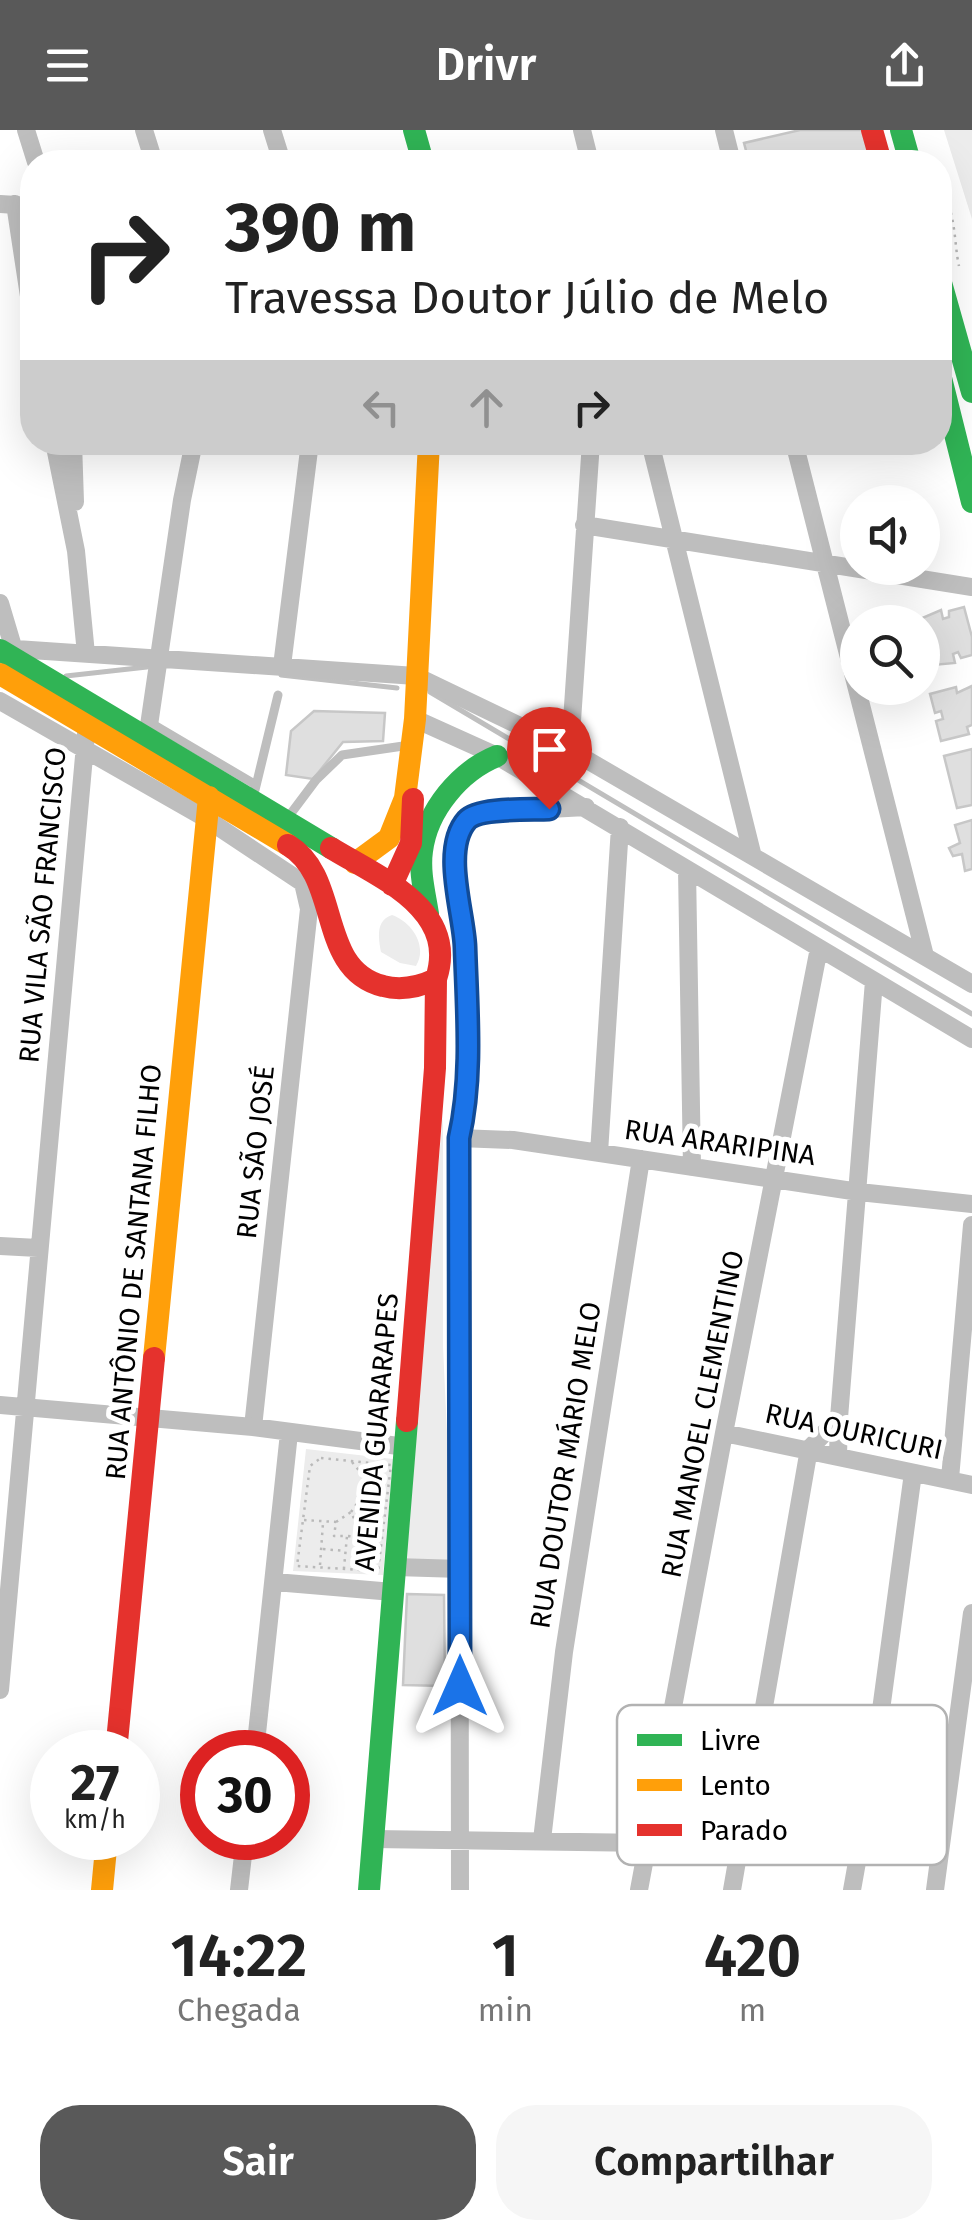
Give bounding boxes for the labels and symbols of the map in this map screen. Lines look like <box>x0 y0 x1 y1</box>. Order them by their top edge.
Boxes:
pin <box>507 707 592 810</box>
street label: RUA VILA SÃO FRANCISCO <box>12 746 73 1064</box>
street label: RUA ANTÔNIO DE SANTANA FILHO <box>99 1063 168 1481</box>
street label: RUA SÃO JOSÉ <box>230 1064 281 1240</box>
street label: RUA ARARIPINA <box>622 1113 817 1172</box>
street label: RUA MANOEL CLEMENTINO <box>655 1248 750 1581</box>
street label: AVENIDA GUARARAPES <box>348 1292 405 1572</box>
street label: RUA DOUTOR MÁRIO MELO <box>523 1299 608 1631</box>
street label: RUA OURICURI <box>762 1397 946 1466</box>
position arrow <box>408 1634 512 1738</box>
legend <box>617 1705 947 1865</box>
text: Livre <box>700 1724 761 1757</box>
speed limit sign: 30 <box>180 1730 310 1860</box>
text: Lento <box>700 1769 771 1802</box>
text: Parado <box>700 1814 788 1847</box>

